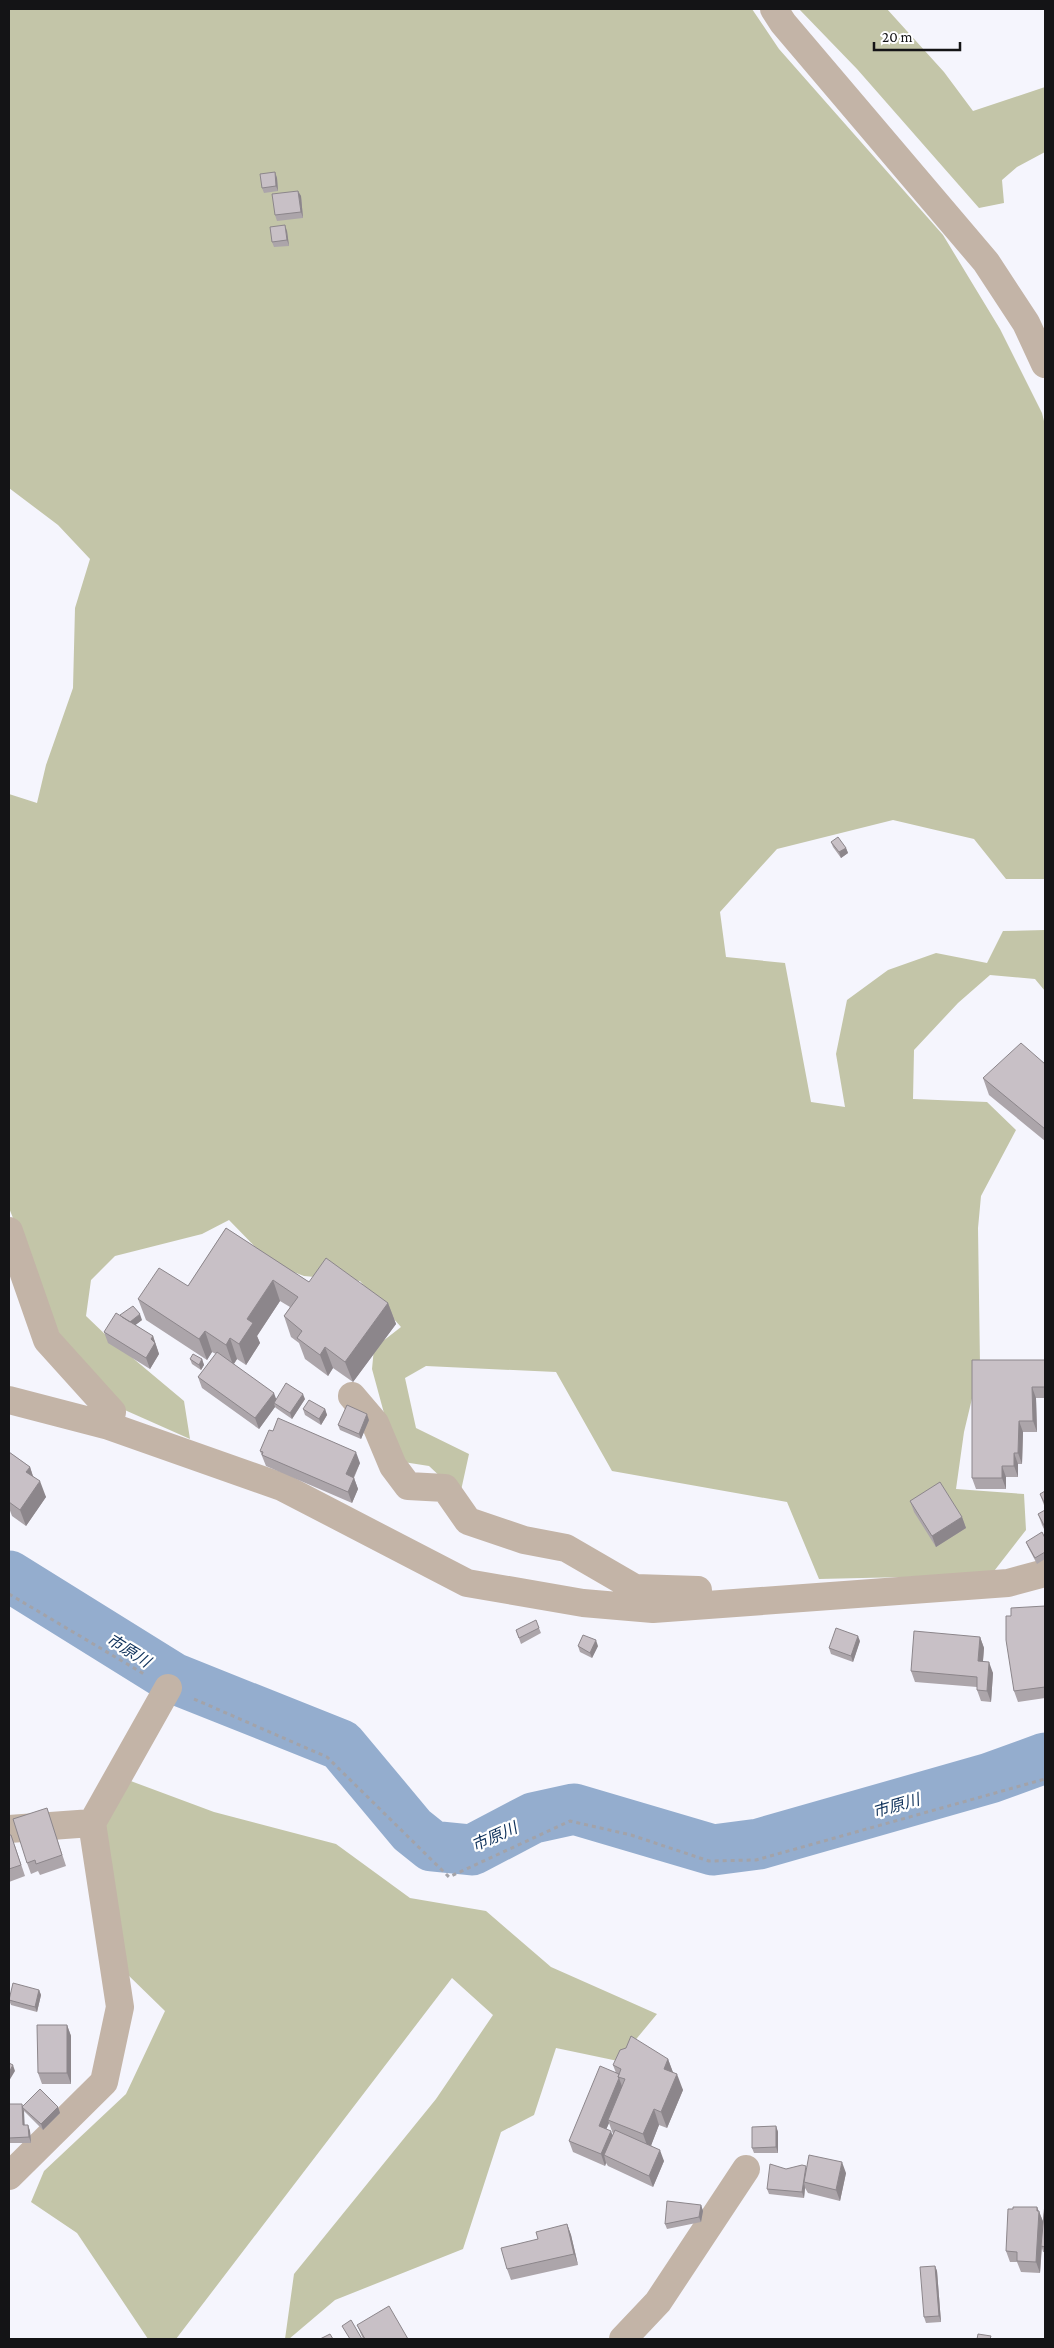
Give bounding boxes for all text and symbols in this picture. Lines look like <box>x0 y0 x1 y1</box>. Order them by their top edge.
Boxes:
scale bar <box>874 20 960 52</box>
text: 20 m <box>882 29 913 45</box>
water label: 市原川 <box>104 1630 155 1671</box>
water label: 市原川 <box>871 1790 923 1820</box>
water label: 市原川 <box>469 1818 521 1854</box>

